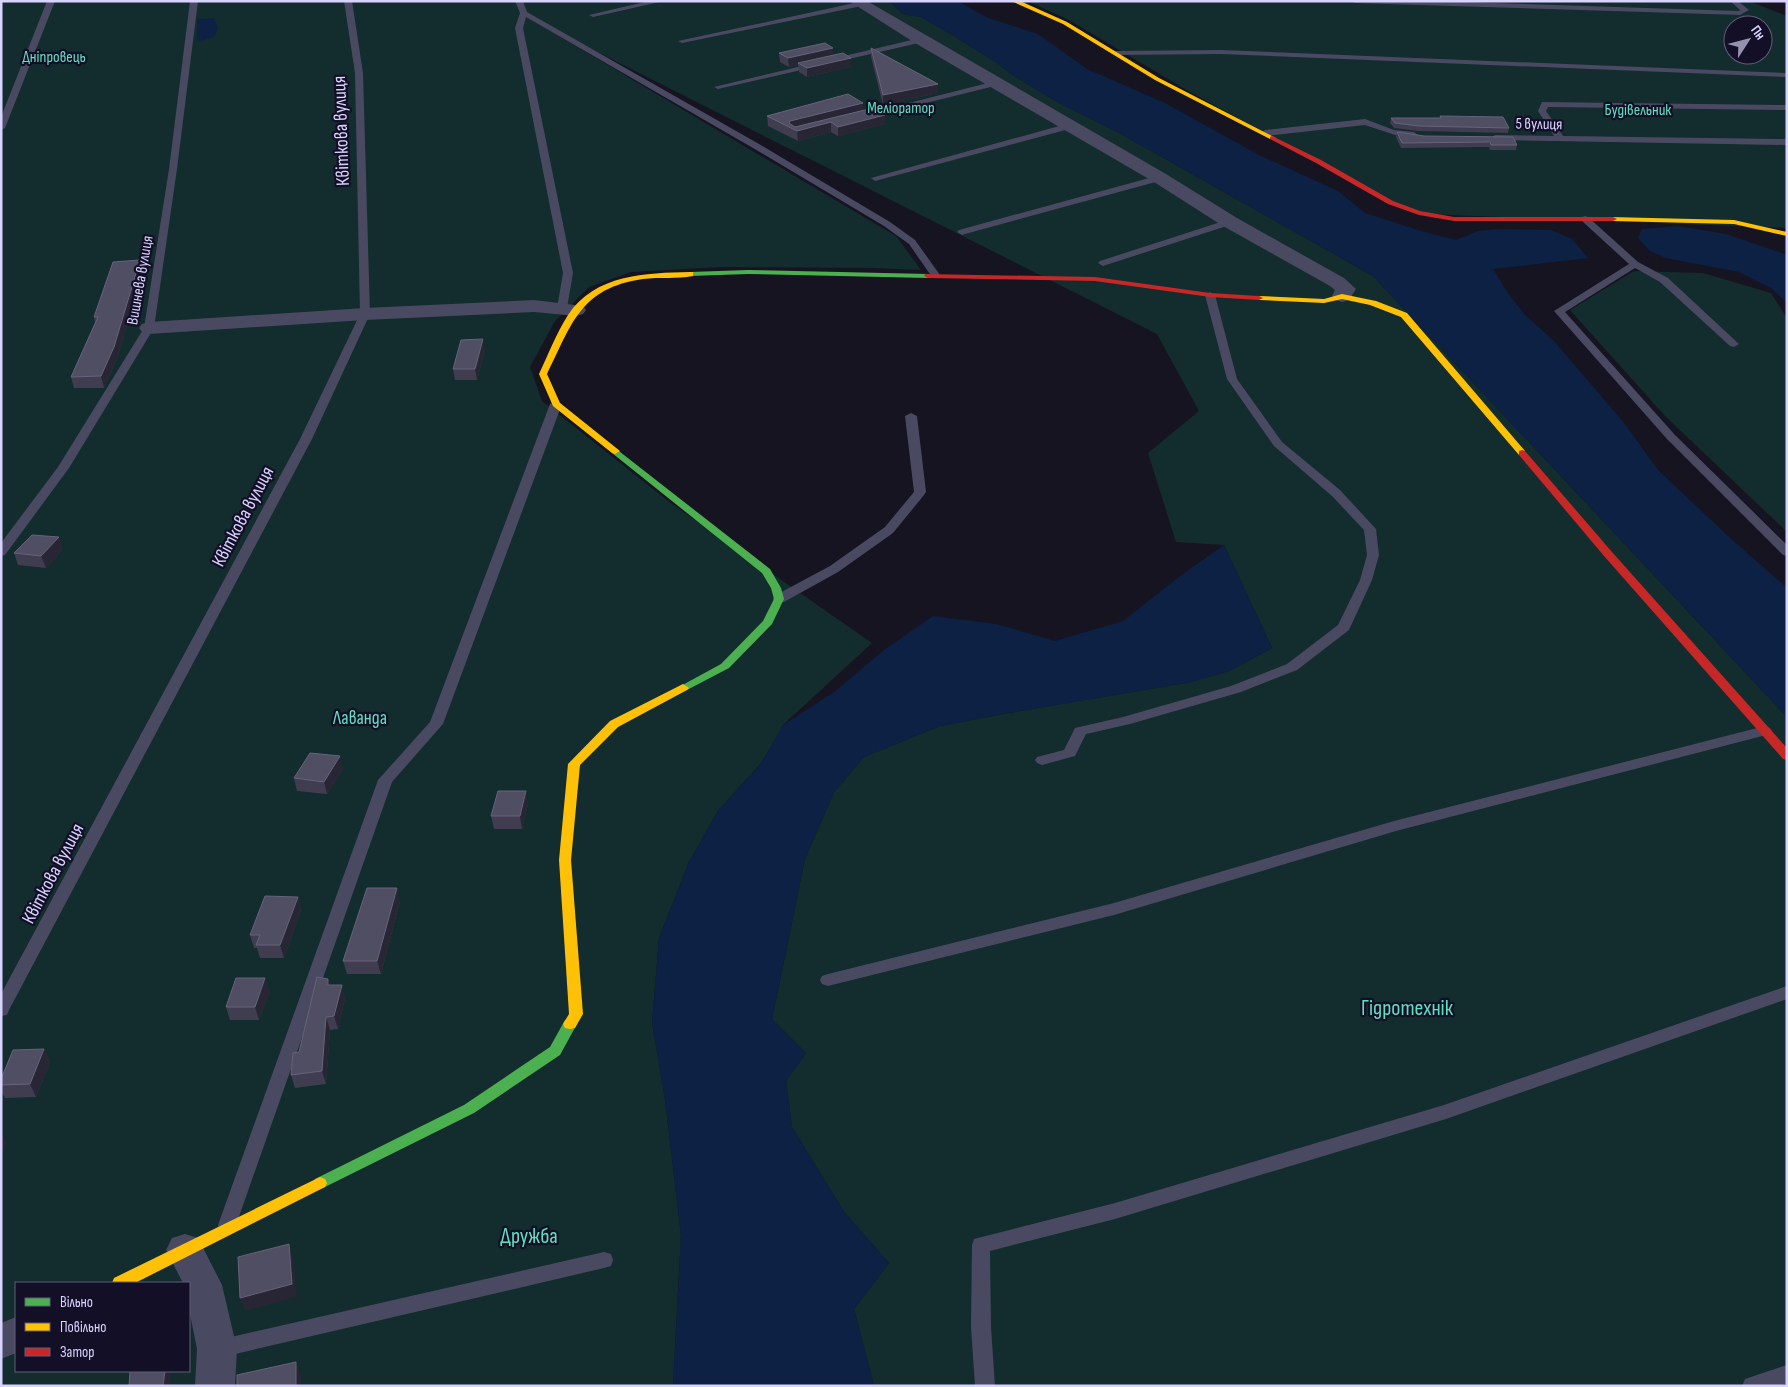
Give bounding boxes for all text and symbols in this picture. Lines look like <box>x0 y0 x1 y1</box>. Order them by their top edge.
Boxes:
north arrow <box>1723 15 1773 65</box>
text: Пн <box>1747 22 1769 43</box>
park label: Дніпровець <box>22 48 86 67</box>
street label: Квіткова вулиця <box>328 75 355 186</box>
park label: Меліоратор <box>867 99 935 118</box>
park label: Будівельник <box>1605 101 1672 120</box>
street label: 5 вулиця <box>1515 115 1563 134</box>
street label: Вишнева вулиця <box>123 234 158 326</box>
street label: Квіткова вулиця <box>207 463 279 571</box>
park label: Лаванда <box>332 707 387 730</box>
street label: Квіткова вулиця <box>17 820 89 928</box>
park label: Гідротехнік <box>1361 995 1454 1022</box>
park label: Дружба <box>500 1223 558 1250</box>
legend <box>15 1282 190 1372</box>
text: Вільно <box>60 1293 93 1312</box>
text: Повільно <box>60 1318 106 1337</box>
text: Затор <box>60 1343 94 1362</box>

